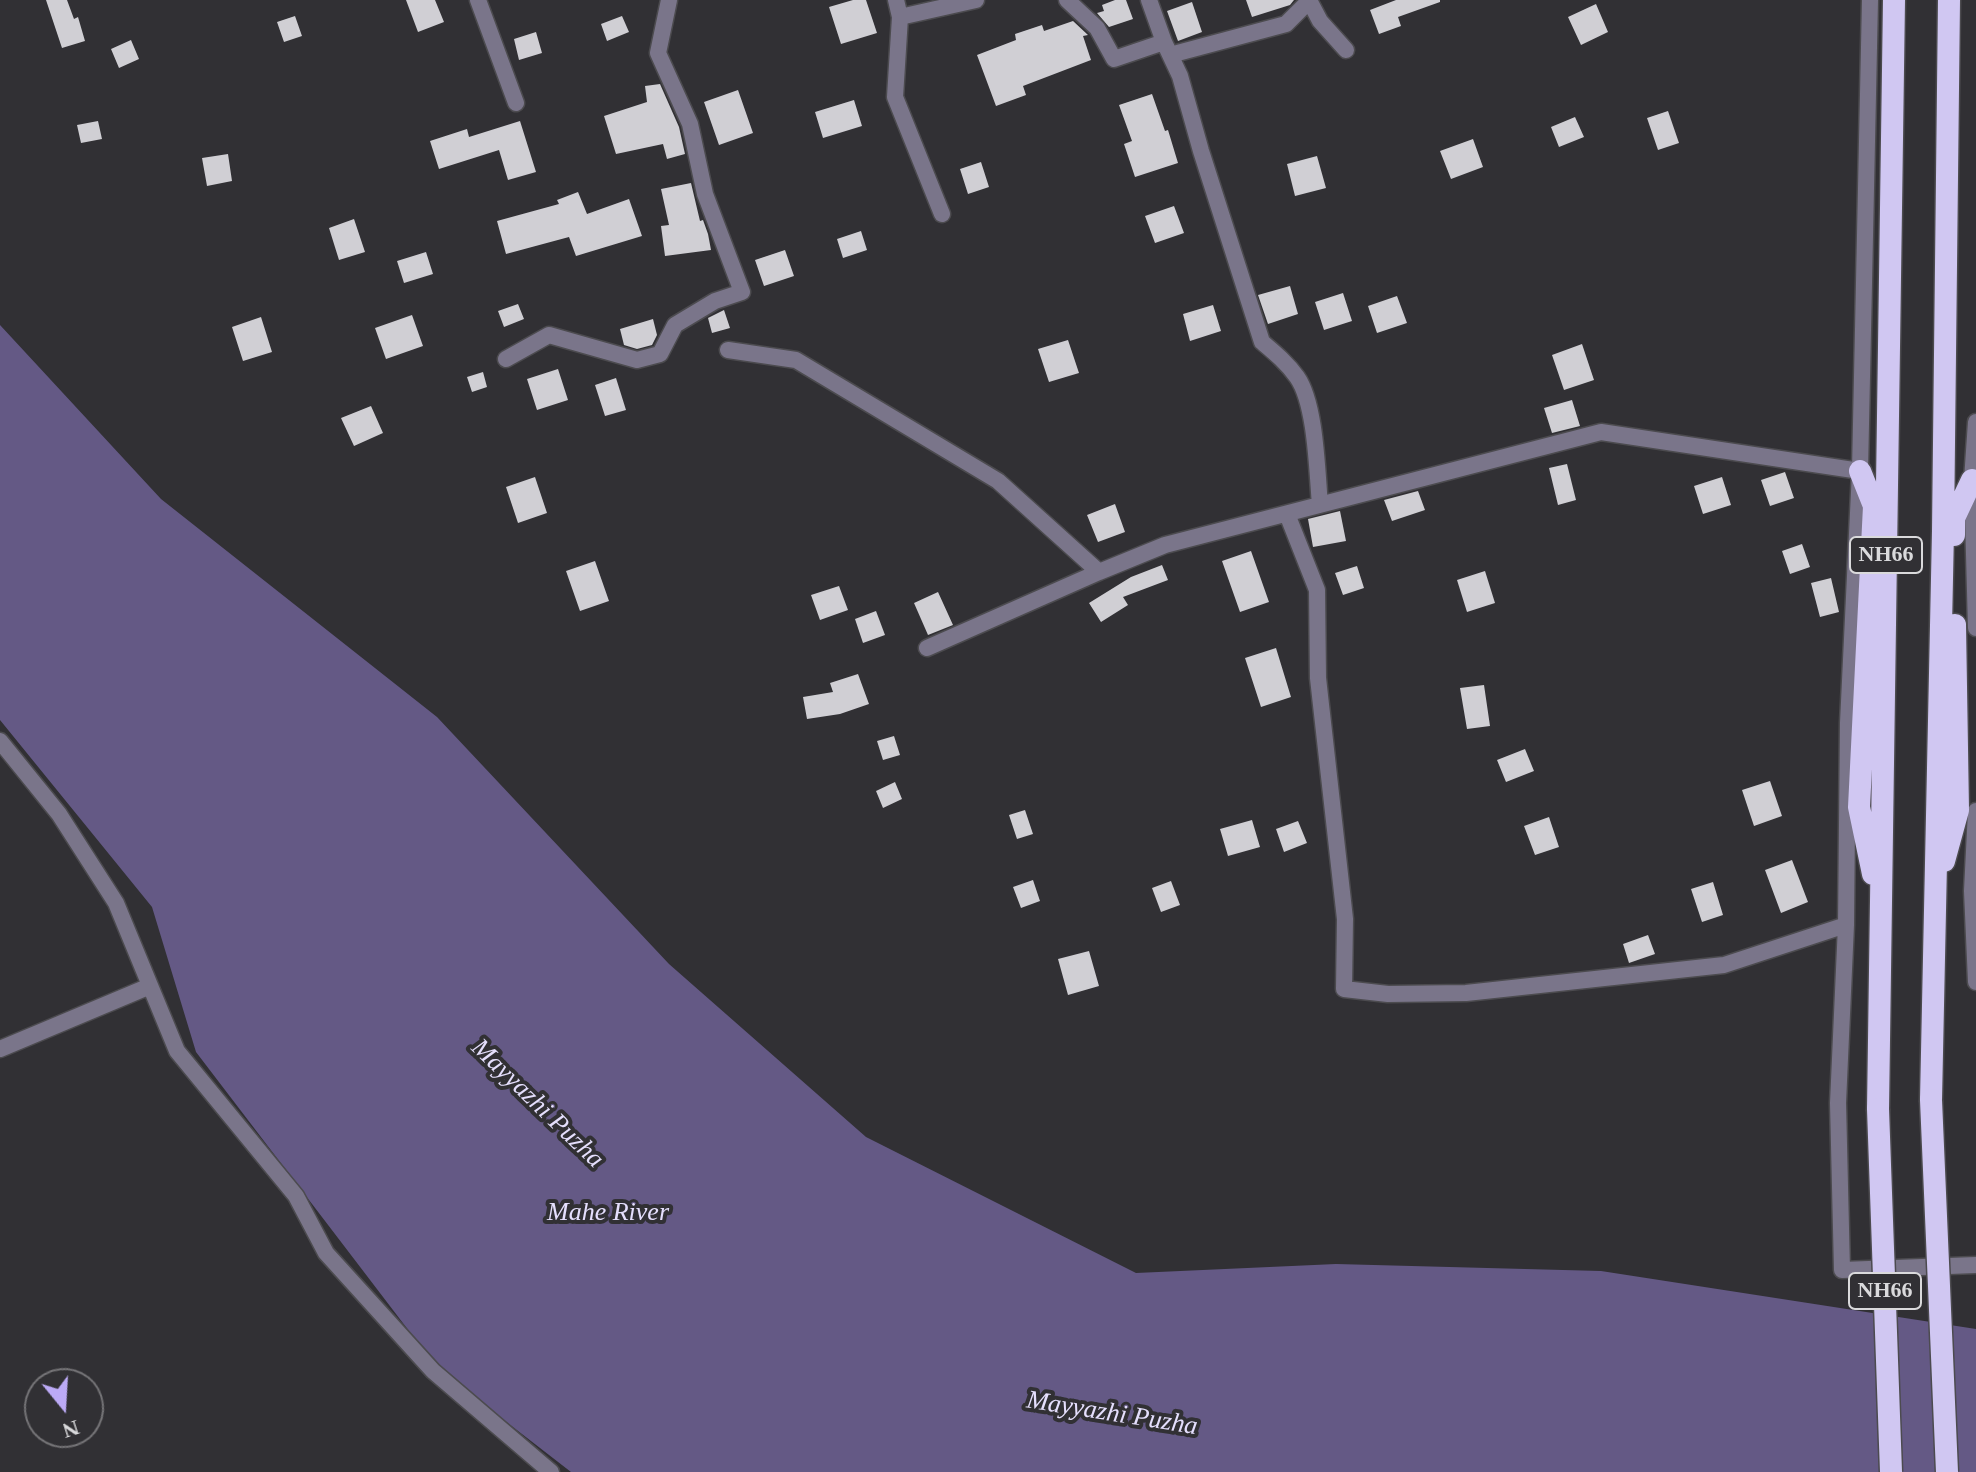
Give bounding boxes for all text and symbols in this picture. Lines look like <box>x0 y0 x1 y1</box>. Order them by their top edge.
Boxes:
road number: NH66 <box>1850 537 1922 573</box>
water label: Mayyazhi Puzha <box>464 1033 610 1175</box>
water label: Mahe River <box>547 1197 669 1229</box>
road number: NH66 <box>1849 1273 1921 1309</box>
north arrow <box>24 1368 104 1448</box>
water label: Mayyazhi Puzha <box>1024 1385 1200 1443</box>
text: N <box>60 1415 82 1444</box>

